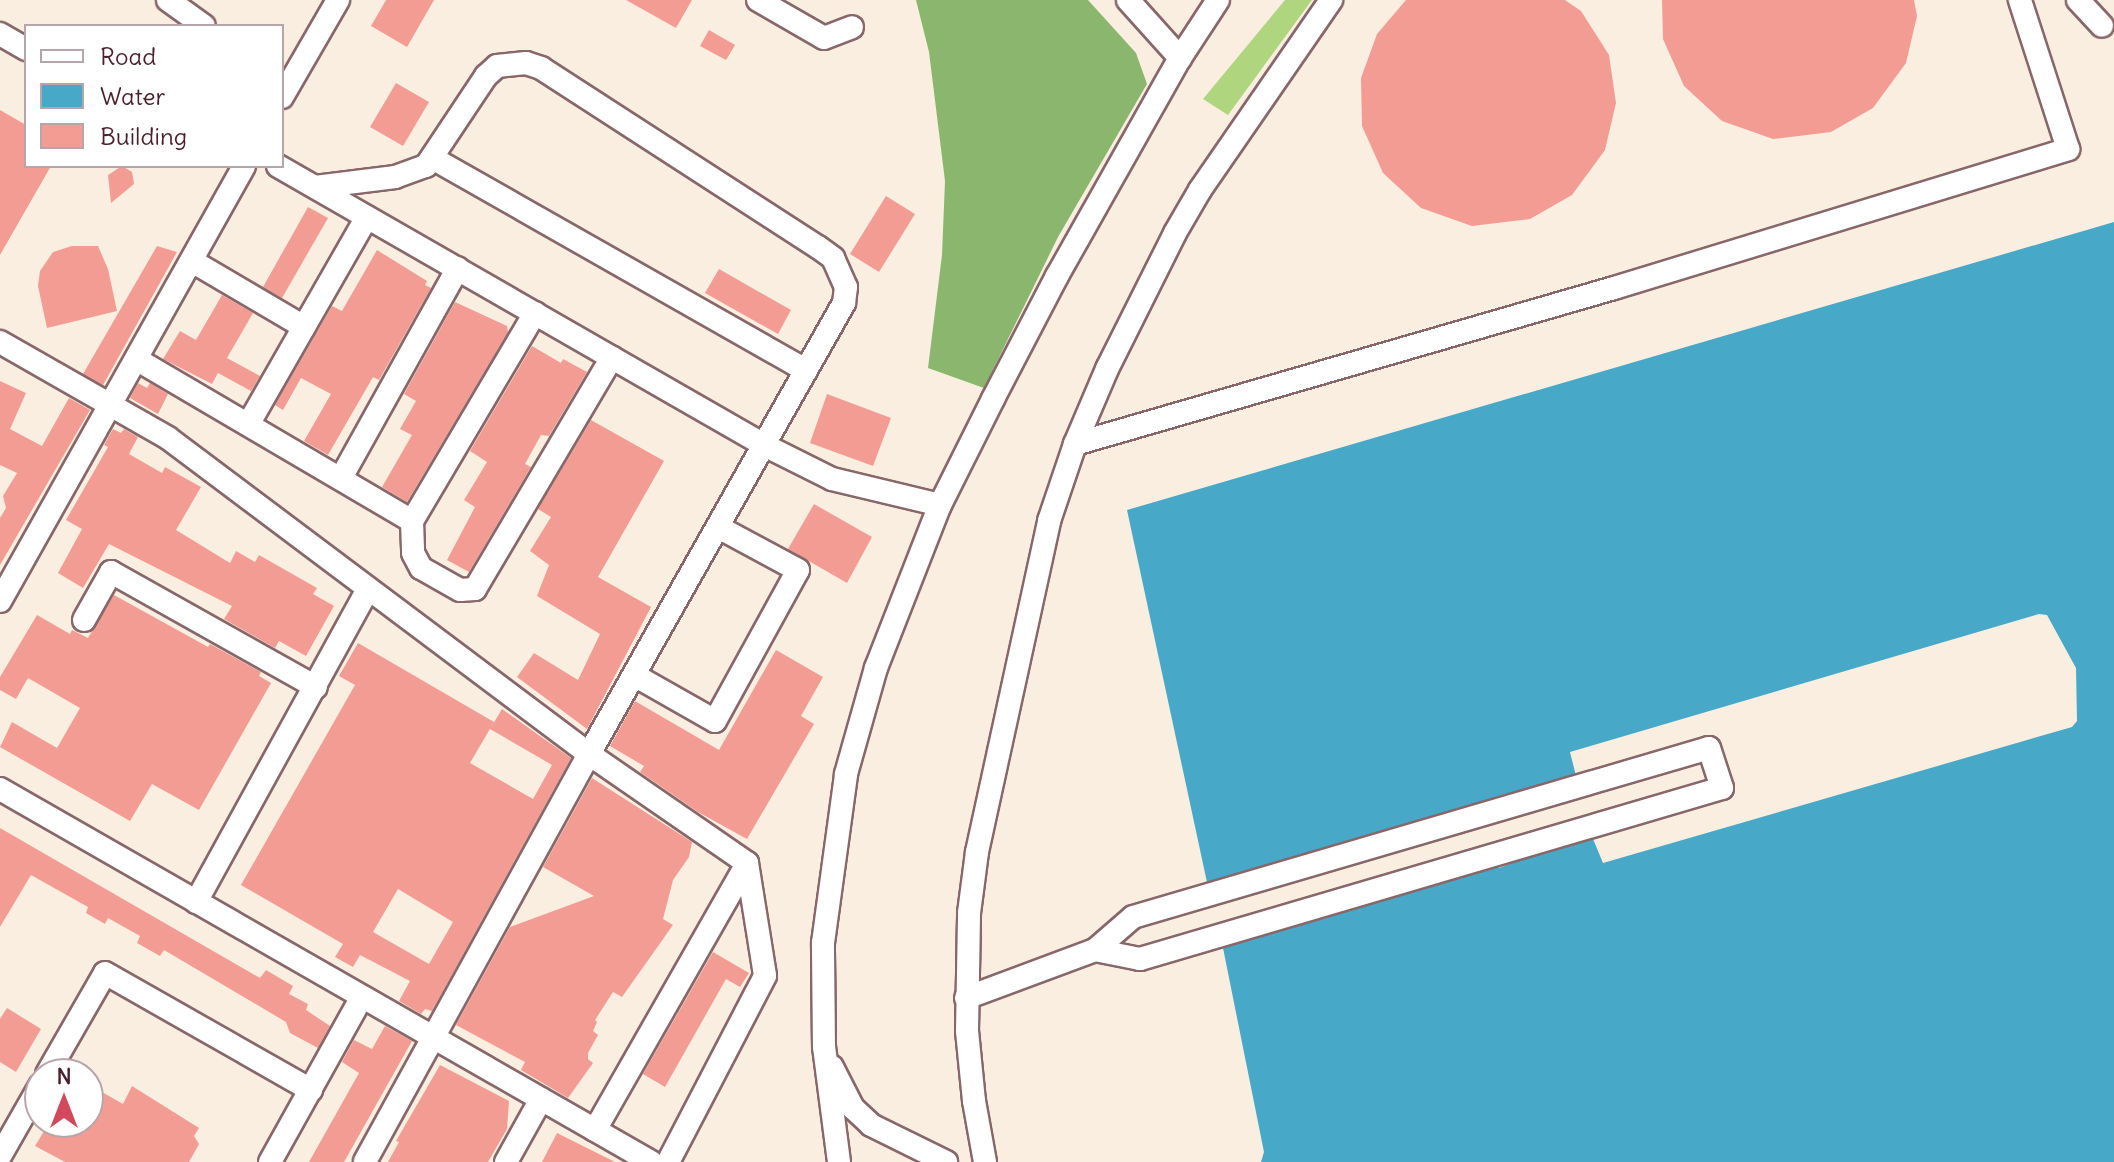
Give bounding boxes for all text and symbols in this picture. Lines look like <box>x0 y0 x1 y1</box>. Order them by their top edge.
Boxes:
legend <box>24 24 284 168</box>
text: Road <box>100 41 156 71</box>
text: Water <box>100 81 165 111</box>
text: Building <box>100 121 187 151</box>
north arrow <box>24 1058 104 1138</box>
text: N <box>56 1062 72 1090</box>

